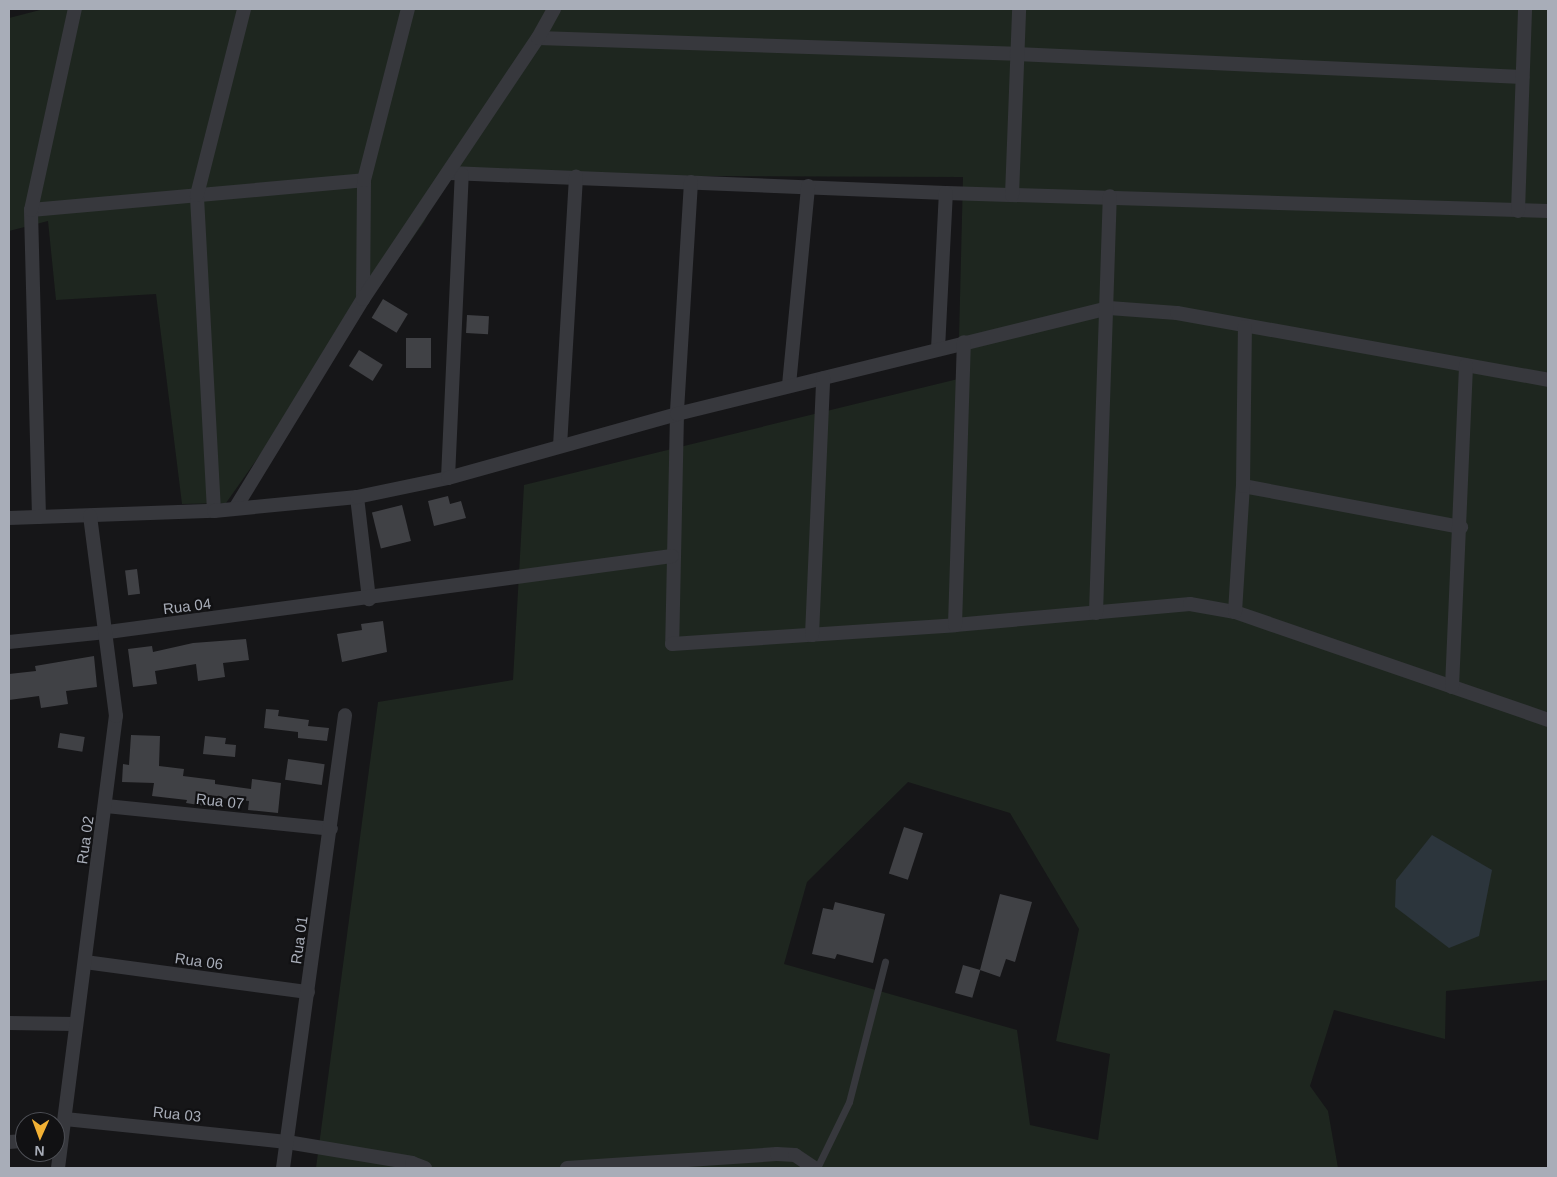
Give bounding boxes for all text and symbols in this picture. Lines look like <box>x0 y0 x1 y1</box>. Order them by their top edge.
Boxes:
street label: Rua 04 <box>162 594 212 618</box>
street label: Rua 07 <box>195 790 245 812</box>
street label: Rua 02 <box>73 815 97 865</box>
street label: Rua 01 <box>287 915 311 965</box>
street label: Rua 06 <box>174 949 224 973</box>
street label: Rua 03 <box>152 1103 202 1125</box>
north arrow <box>15 1112 65 1162</box>
text: N <box>34 1143 45 1159</box>

